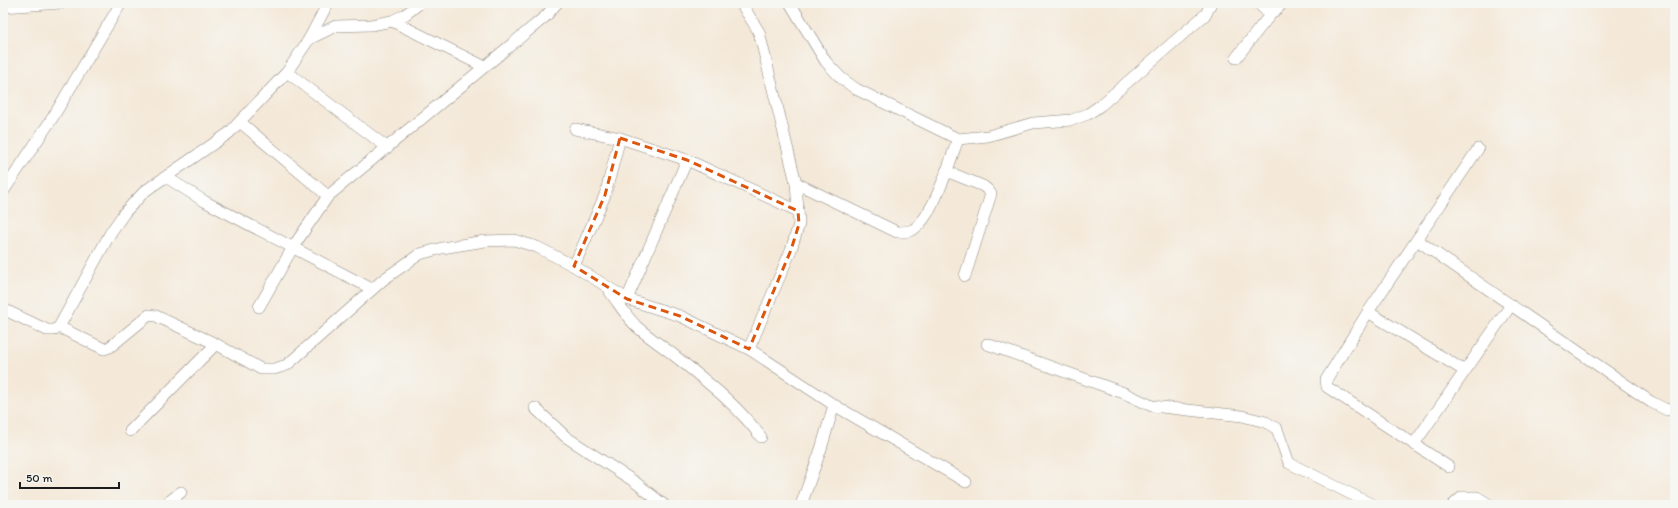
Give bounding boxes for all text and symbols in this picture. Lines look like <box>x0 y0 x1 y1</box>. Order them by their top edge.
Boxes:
scale bar <box>20 464 119 490</box>
text: 50 m <box>26 471 52 485</box>

